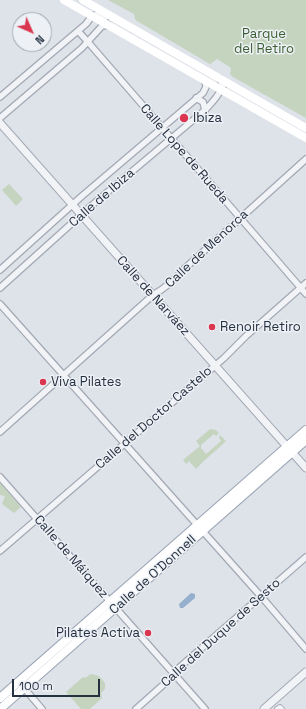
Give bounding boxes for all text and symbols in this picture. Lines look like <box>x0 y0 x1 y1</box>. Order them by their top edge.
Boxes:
north arrow <box>12 12 52 52</box>
park label: Parque del Retiro <box>234 26 294 57</box>
text: N <box>32 32 47 47</box>
street label: Calle Lope de Rueda <box>137 101 231 207</box>
place label: Ibiza <box>193 110 222 126</box>
marker: Ibiza <box>178 112 190 124</box>
street label: Calle de Ibiza <box>66 165 138 231</box>
street label: Calle de Menorca <box>162 207 252 291</box>
street label: Calle de Narváez <box>113 253 193 339</box>
place label: Renoir Retiro <box>220 319 301 335</box>
marker: Renoir Retiro <box>207 322 217 332</box>
street label: Calle del Doctor Castelo <box>93 363 215 473</box>
place label: Viva Pilates <box>51 374 121 390</box>
marker: Viva Pilates <box>38 377 48 387</box>
street label: Calle de Máiquez <box>31 512 111 602</box>
street label: Calle de O'Donnell <box>106 532 200 618</box>
street label: Calle del Duque de Sesto <box>158 575 284 691</box>
place label: Pilates Activa <box>56 625 140 641</box>
marker: Pilates Activa <box>143 628 153 638</box>
scale bar <box>14 671 102 697</box>
text: 100 m <box>19 678 53 694</box>

